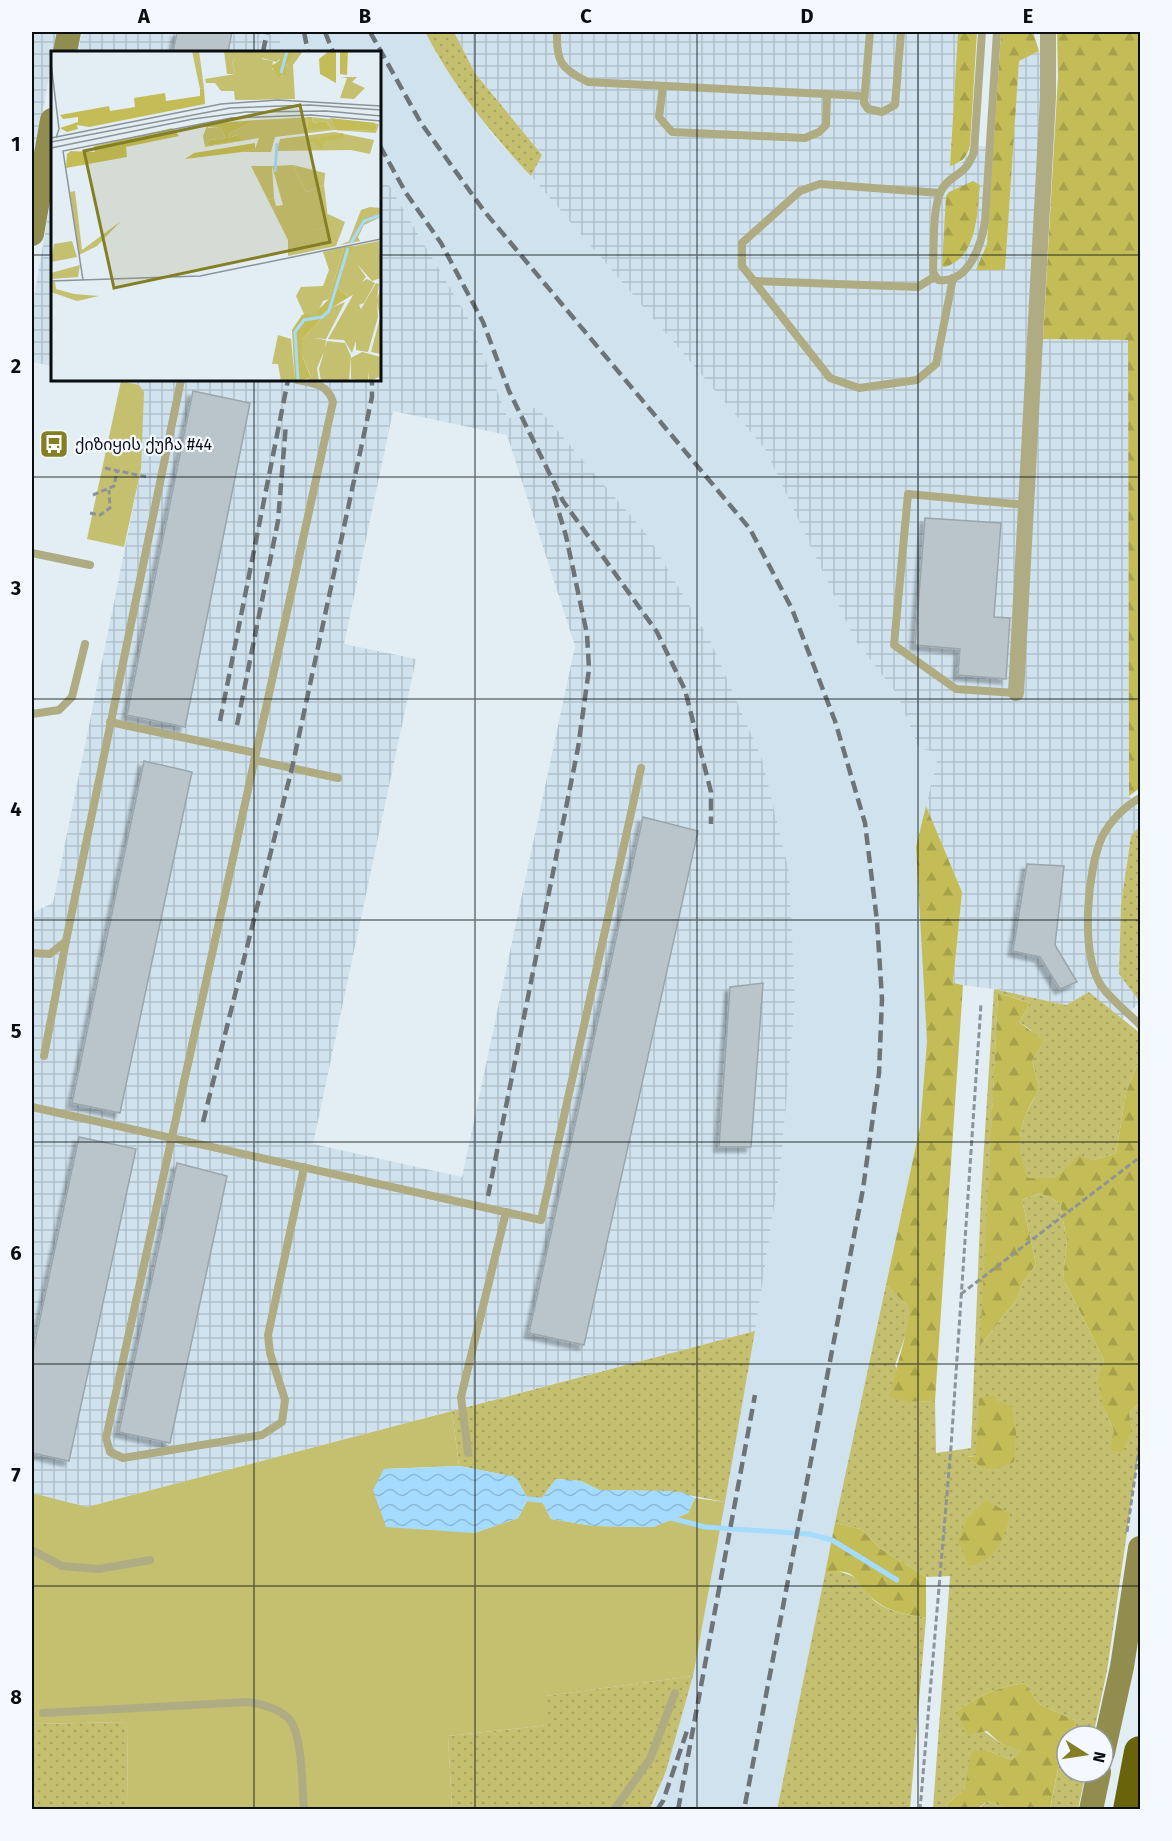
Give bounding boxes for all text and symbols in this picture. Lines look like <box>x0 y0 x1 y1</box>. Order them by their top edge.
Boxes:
text: A <box>137 4 151 28</box>
text: B <box>359 4 371 28</box>
text: C <box>580 4 592 28</box>
text: D <box>800 4 814 28</box>
text: E <box>1023 4 1033 28</box>
inset map <box>51 51 381 381</box>
text: 1 <box>11 132 21 156</box>
text: 2 <box>11 354 21 378</box>
bus stop icon: ქიზიყის ქუჩა #44 <box>38 428 70 460</box>
place label: ქიზიყის ქუჩა #44 <box>75 435 213 454</box>
text: 3 <box>10 576 21 600</box>
text: 4 <box>10 797 22 821</box>
text: 5 <box>11 1019 22 1043</box>
text: 6 <box>10 1241 22 1265</box>
text: 7 <box>11 1463 21 1487</box>
text: 8 <box>10 1685 22 1709</box>
north arrow <box>1055 1724 1115 1784</box>
text: N <box>1089 1750 1110 1764</box>

